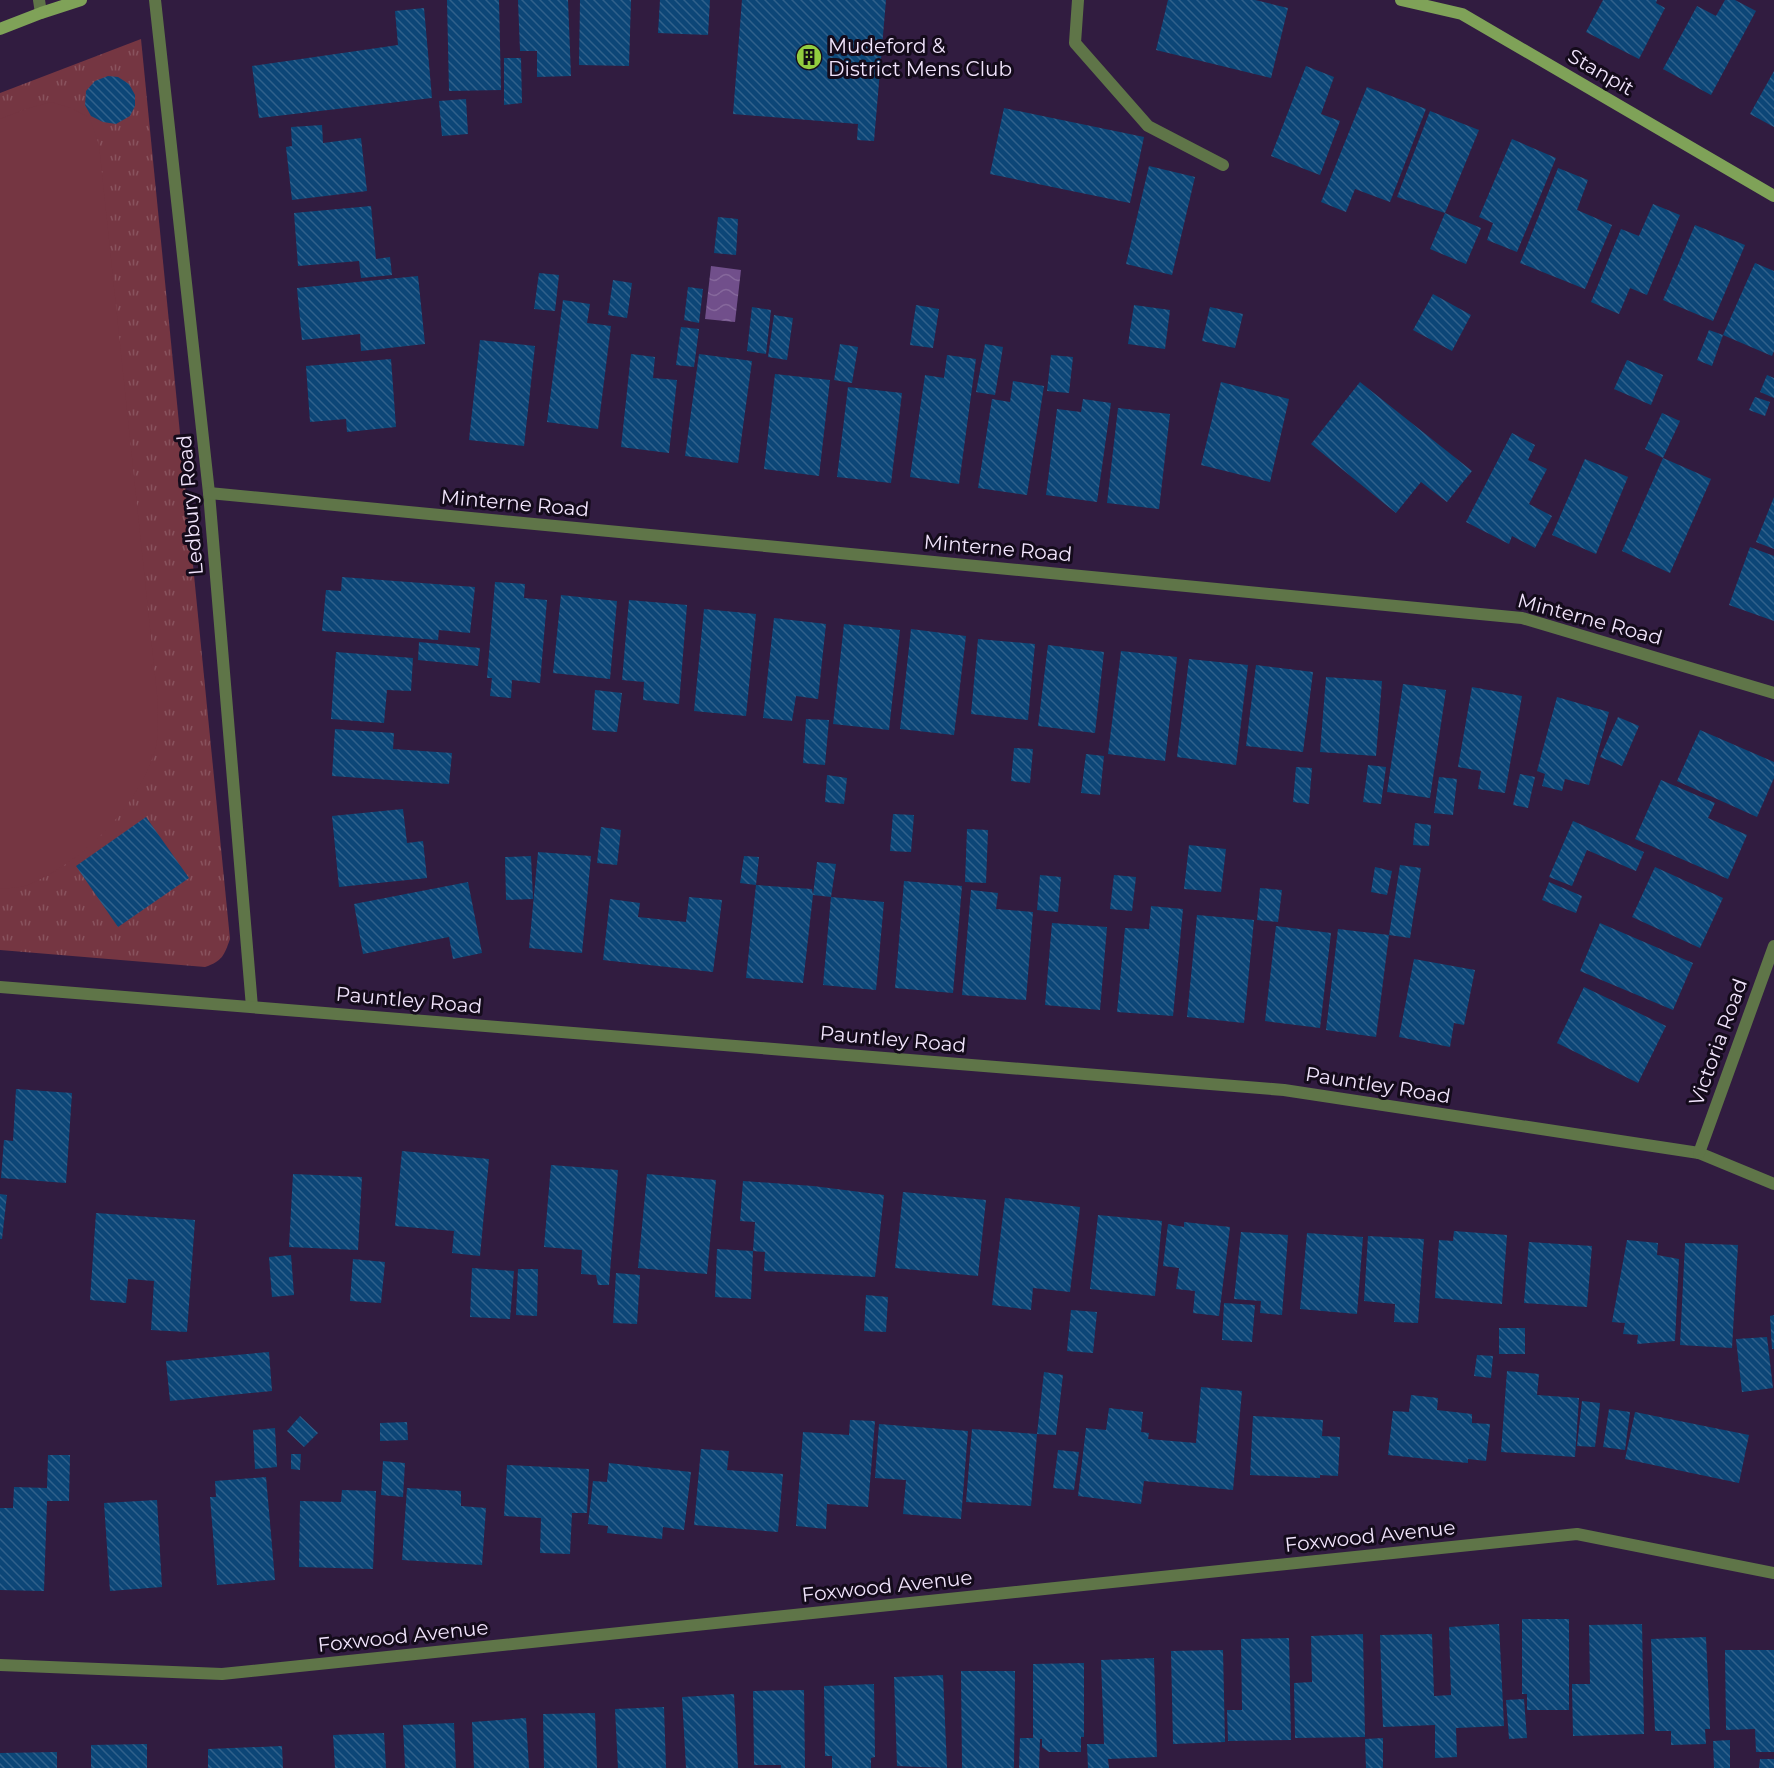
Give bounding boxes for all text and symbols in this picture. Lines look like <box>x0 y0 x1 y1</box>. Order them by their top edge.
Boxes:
place label: Mudeford & District Mens Club <box>828 34 1012 81</box>
building icon: Mudeford & District Mens Club <box>794 42 824 72</box>
street label: Stanpit <box>1564 44 1638 100</box>
street label: Ledbury Road <box>172 434 208 576</box>
street label: Minterne Road <box>440 485 590 521</box>
street label: Minterne Road <box>923 530 1073 566</box>
street label: Minterne Road <box>1515 588 1665 650</box>
street label: Victoria Road <box>1684 975 1752 1109</box>
street label: Pauntley Road <box>335 982 483 1018</box>
street label: Pauntley Road <box>819 1021 967 1057</box>
street label: Pauntley Road <box>1304 1062 1452 1108</box>
street label: Foxwood Avenue <box>1284 1515 1456 1557</box>
street label: Foxwood Avenue <box>801 1565 973 1607</box>
street label: Foxwood Avenue <box>317 1615 489 1657</box>

